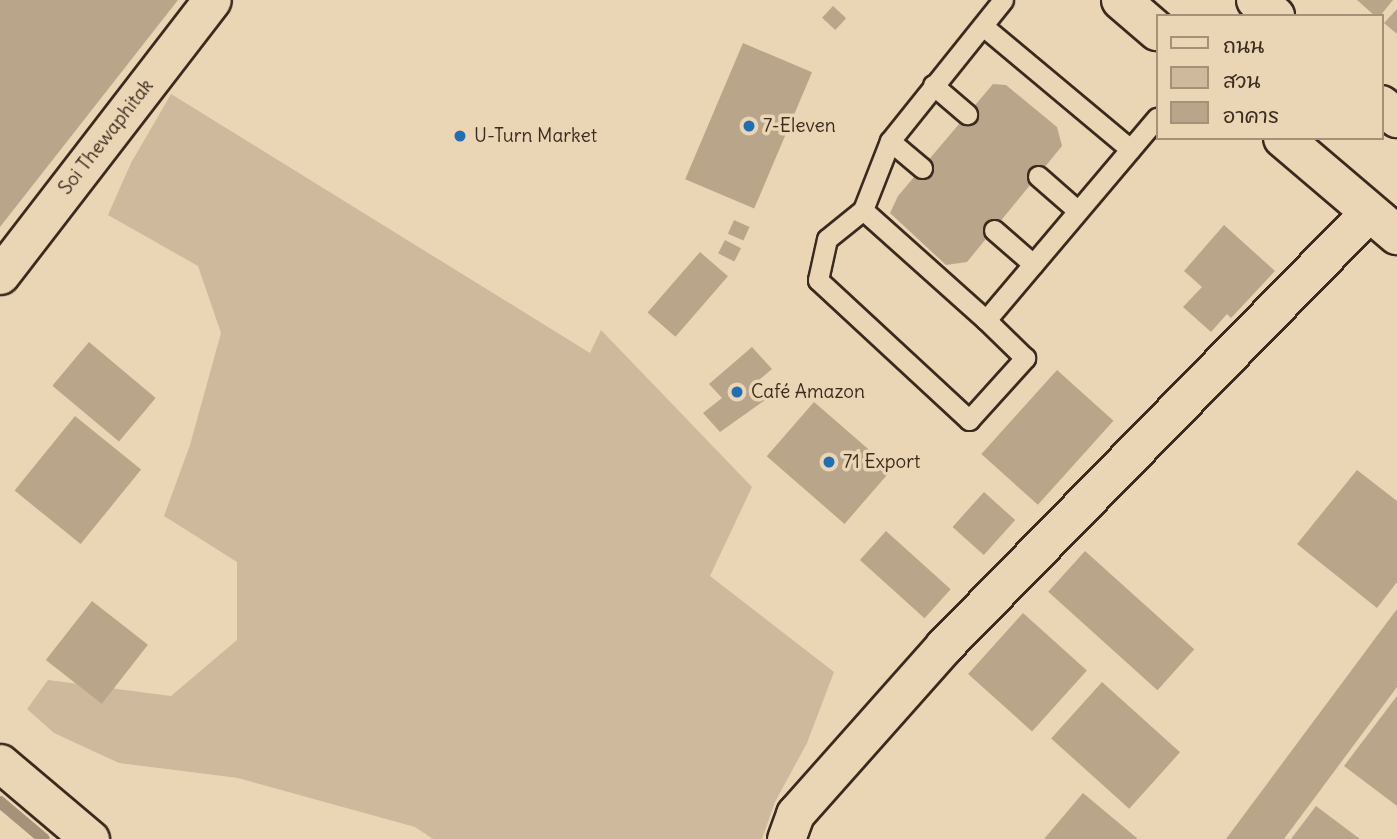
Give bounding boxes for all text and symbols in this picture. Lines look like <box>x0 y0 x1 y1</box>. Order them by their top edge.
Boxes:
legend <box>1156 14 1383 140</box>
text: ถนน <box>1223 32 1264 59</box>
text: สวน <box>1223 67 1260 94</box>
street label: Soi Thewaphitak <box>54 75 158 199</box>
text: อาคาร <box>1223 102 1279 129</box>
place label: 7-Eleven <box>763 115 836 137</box>
marker: 7-Eleven <box>741 118 757 134</box>
place label: U-Turn Market <box>474 125 597 147</box>
marker: U-Turn Market <box>452 128 468 144</box>
place label: Café Amazon <box>751 381 865 403</box>
marker: Café Amazon <box>729 384 745 400</box>
place label: 71 Export <box>843 451 920 473</box>
marker: 71 Export <box>821 454 837 470</box>

